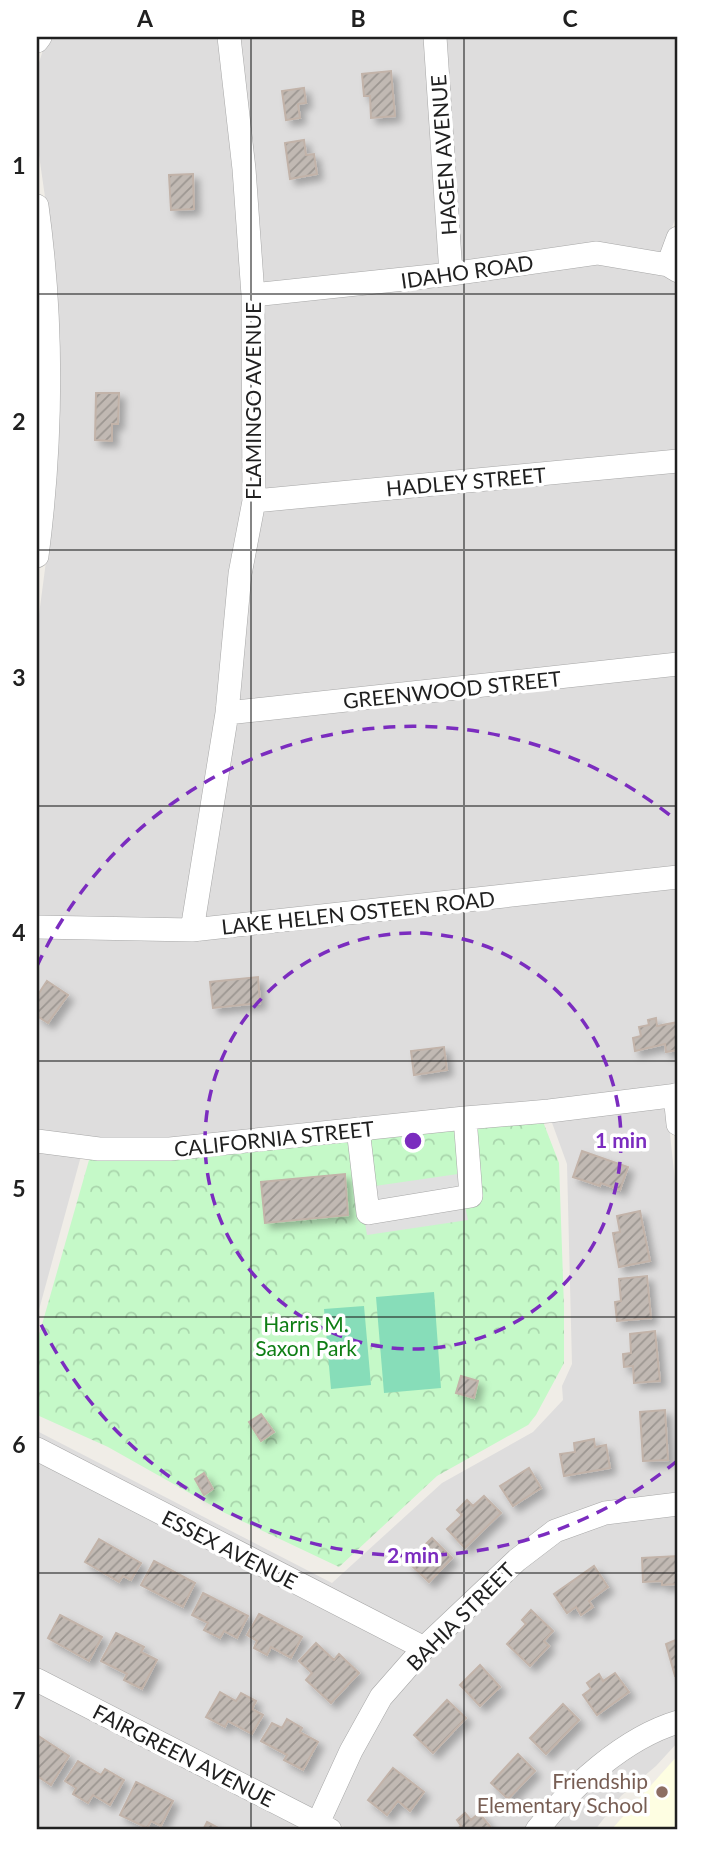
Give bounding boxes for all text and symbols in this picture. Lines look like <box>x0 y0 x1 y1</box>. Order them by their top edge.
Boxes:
text: A <box>136 4 154 32</box>
text: B <box>350 4 366 32</box>
text: C <box>562 4 578 32</box>
street label: HAGEN AVENUE <box>425 74 461 236</box>
text: 1 <box>12 151 26 179</box>
street label: IDAHO ROAD <box>399 249 535 293</box>
street label: FLAMINGO AVENUE <box>240 302 265 500</box>
text: 2 <box>12 407 26 435</box>
street label: HADLEY STREET <box>385 462 548 500</box>
text: 3 <box>12 663 26 691</box>
street label: GREENWOOD STREET <box>342 665 563 713</box>
street label: LAKE HELEN OSTEEN ROAD <box>220 885 496 939</box>
text: 4 <box>12 918 26 946</box>
street label: CALIFORNIA STREET <box>173 1115 376 1161</box>
text: 1 min <box>595 1127 647 1152</box>
centre of rings <box>401 1129 425 1153</box>
text: 5 <box>12 1174 26 1202</box>
park label: Harris M. Saxon Park <box>255 1311 357 1360</box>
text: 6 <box>12 1430 26 1458</box>
street label: ESSEX AVENUE <box>158 1504 302 1594</box>
text: 2 min <box>387 1542 439 1567</box>
street label: BAHIA STREET <box>401 1557 519 1675</box>
text: 7 <box>12 1686 26 1714</box>
street label: FAIRGREEN AVENUE <box>89 1698 279 1812</box>
place label: Friendship Elementary School <box>477 1768 648 1817</box>
marker: Friendship Elementary School <box>654 1784 670 1800</box>

